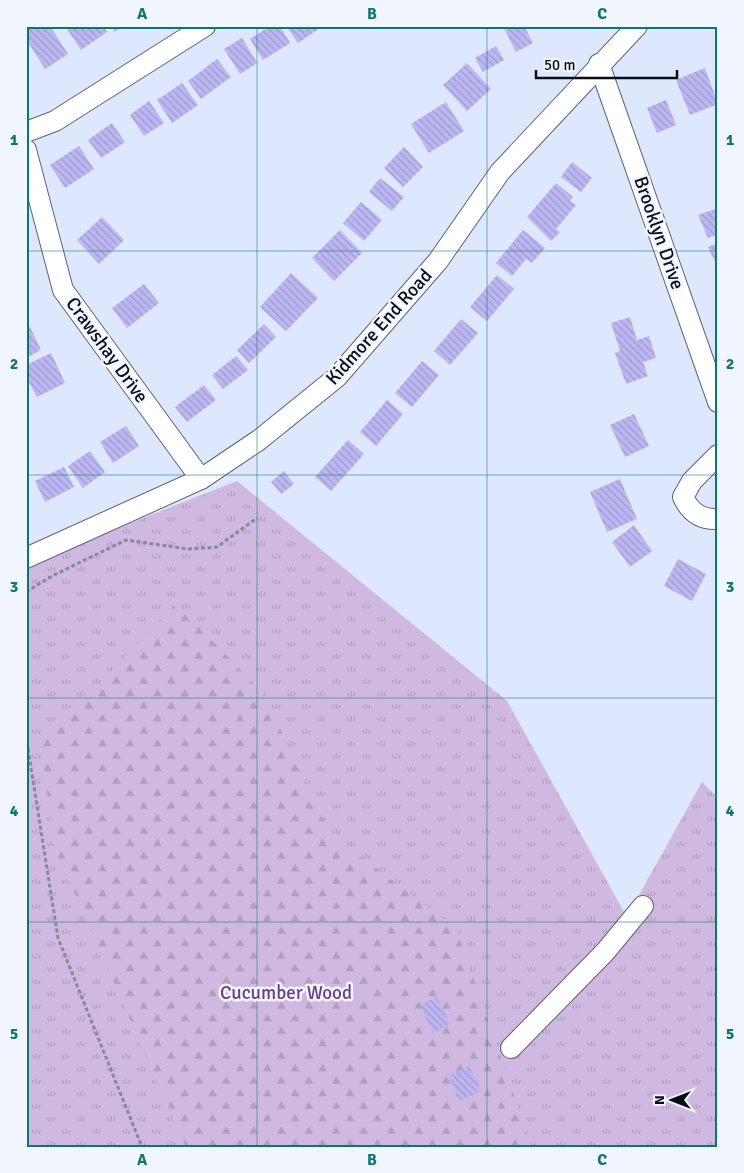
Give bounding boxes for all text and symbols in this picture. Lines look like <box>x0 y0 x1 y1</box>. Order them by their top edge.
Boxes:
text: A <box>137 4 148 24</box>
text: B <box>367 4 377 24</box>
text: C <box>597 4 607 24</box>
scale bar <box>536 48 678 80</box>
text: 50 m <box>544 56 575 74</box>
text: 1 <box>10 130 19 150</box>
text: 1 <box>726 130 735 150</box>
street label: Brooklyn Drive <box>628 173 690 293</box>
street label: Kidmore End Road <box>321 264 437 390</box>
street label: Crawshay Drive <box>61 292 153 408</box>
text: 2 <box>10 354 18 374</box>
text: 2 <box>726 354 734 374</box>
text: 3 <box>10 577 18 597</box>
text: 3 <box>726 577 734 597</box>
text: 4 <box>10 801 19 821</box>
text: 4 <box>726 801 735 821</box>
park label: Cucumber Wood <box>220 981 352 1005</box>
text: 5 <box>10 1024 18 1044</box>
text: 5 <box>726 1024 734 1044</box>
north arrow <box>646 1076 696 1126</box>
text: N <box>651 1095 668 1105</box>
text: A <box>137 1150 148 1170</box>
text: B <box>367 1150 377 1170</box>
text: C <box>597 1150 607 1170</box>

